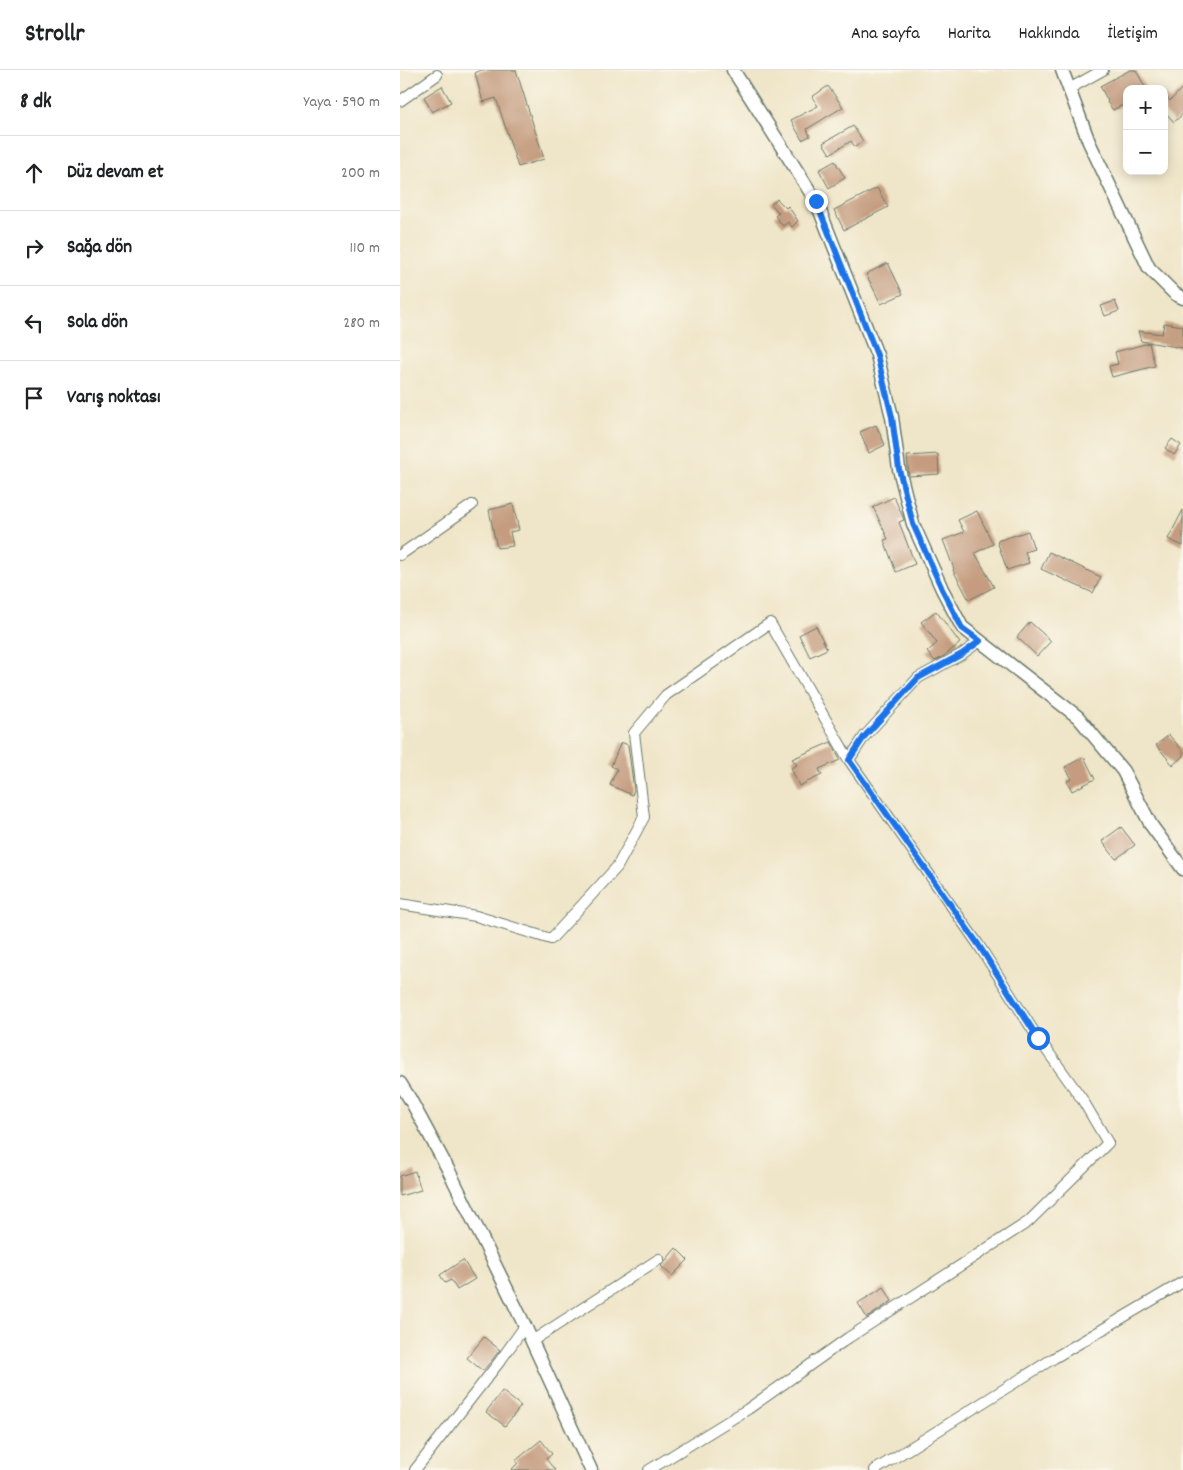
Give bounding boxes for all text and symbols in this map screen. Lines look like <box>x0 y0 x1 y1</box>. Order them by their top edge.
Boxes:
text: Strollr <box>25 18 84 52</box>
text: Ana sayfa <box>851 22 920 47</box>
text: Harita <box>948 22 990 47</box>
text: Hakkında <box>1018 22 1079 47</box>
text: İletişim <box>1107 22 1158 47</box>
map controls <box>1123 85 1168 175</box>
button: + <box>1123 85 1168 130</box>
text: 8 dk <box>20 88 52 118</box>
text: Yaya · 590 m <box>304 91 380 114</box>
button: − <box>1123 130 1168 175</box>
icon: ahead <box>20 159 48 187</box>
text: Düz devam et <box>67 160 163 187</box>
text: 200 m <box>341 162 380 185</box>
route end <box>805 190 828 213</box>
icon: right <box>20 234 48 262</box>
text: Sağa dön <box>67 235 132 262</box>
text: 110 m <box>350 237 380 260</box>
icon: left <box>20 309 48 337</box>
text: Sola dön <box>67 310 128 337</box>
text: 280 m <box>343 312 380 335</box>
icon: arrive <box>20 384 48 412</box>
text: Varış noktası <box>67 385 161 412</box>
route start <box>1027 1027 1050 1050</box>

